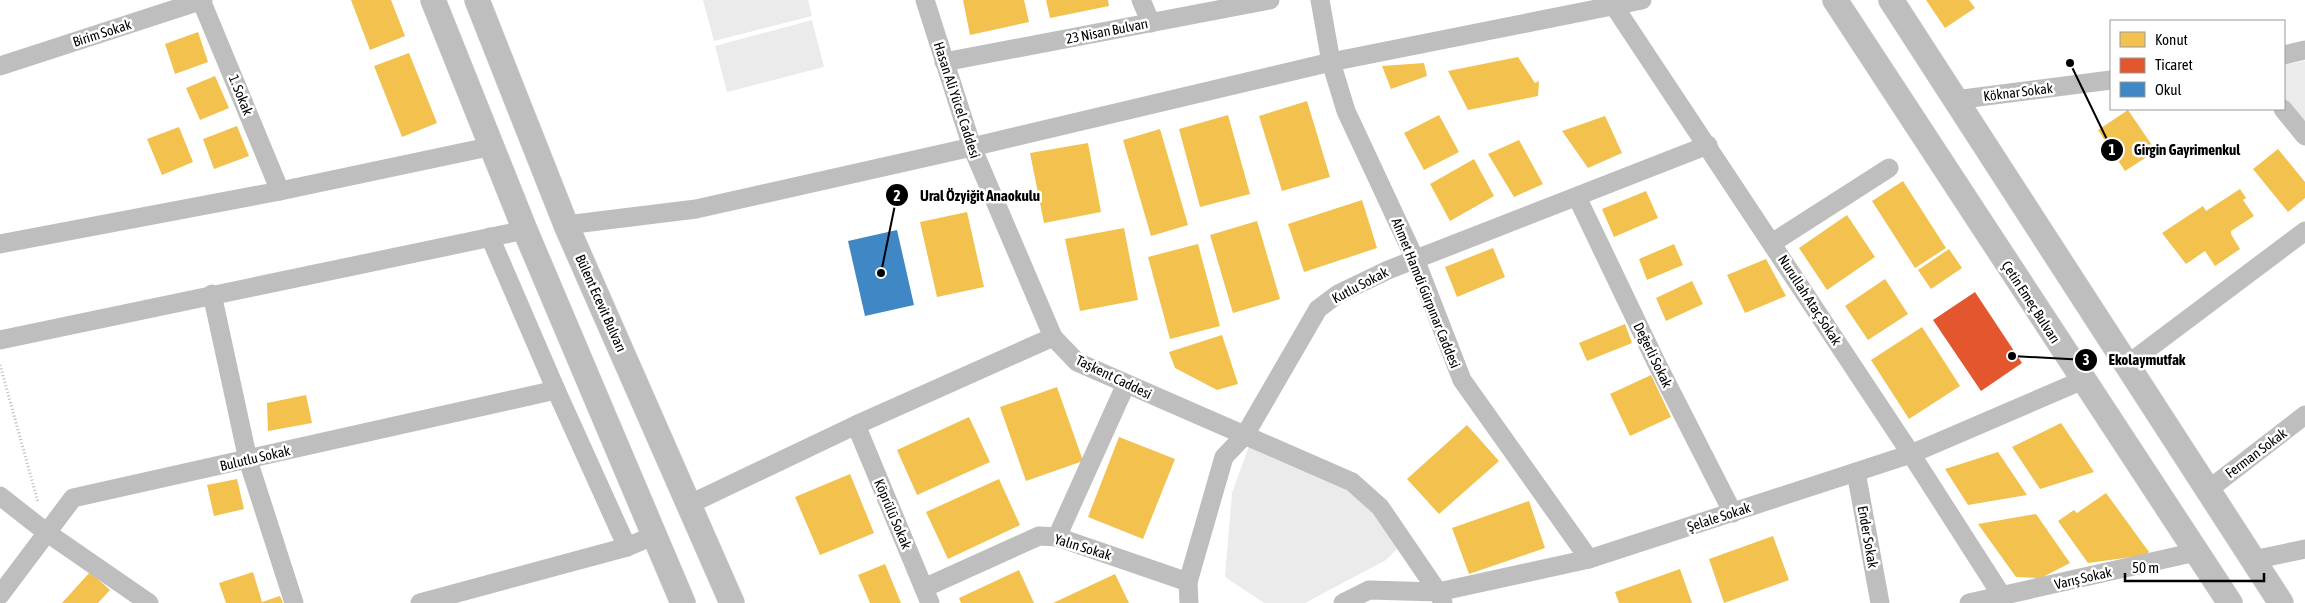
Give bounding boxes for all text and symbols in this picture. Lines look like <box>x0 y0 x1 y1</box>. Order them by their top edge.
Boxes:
street label: 23 Nisan Bulvarı <box>1065 15 1149 47</box>
street label: Birim Sokak <box>71 16 133 50</box>
legend <box>2110 20 2285 110</box>
text: Konut <box>2155 31 2188 48</box>
street label: Hasan Ali Yücel Caddesi <box>931 40 983 160</box>
text: Ticaret <box>2155 56 2193 73</box>
street label: 1. Sokak <box>226 72 256 118</box>
street label: Köknar Sokak <box>1982 80 2054 104</box>
text: Okul <box>2155 81 2182 98</box>
callout: Girgin Gayrimenkul <box>2099 135 2251 165</box>
text: 1 <box>2108 141 2116 158</box>
text: Girgin Gayrimenkul <box>2134 141 2241 158</box>
callout: Ural Özyiğit Anaokulu <box>885 180 1050 210</box>
text: 2 <box>893 187 901 204</box>
text: Ural Özyiğit Anaokulu <box>920 187 1040 204</box>
street label: Ahmet Hamdi Gürpınar Caddesi <box>1388 216 1464 370</box>
street label: Bülent Ecevit Bulvarı <box>572 252 630 354</box>
street label: Nurullah Ataç Sokak <box>1775 252 1845 348</box>
street label: Çetin Emeç Bulvarı <box>1999 258 2063 346</box>
street label: Kutlu Sokak <box>1329 264 1391 306</box>
street label: Değerli Sokak <box>1630 320 1676 390</box>
callout: Ekolaymutfak <box>2074 345 2196 375</box>
text: 3 <box>2082 351 2090 368</box>
text: Ekolaymutfak <box>2109 351 2186 368</box>
street label: Taşkent Caddesi <box>1074 352 1154 402</box>
street label: Ferman Sokak <box>2222 425 2290 481</box>
street label: Bulutlu Sokak <box>218 442 292 474</box>
street label: Köprülü Sokak <box>871 477 915 551</box>
street label: Şelale Sokak <box>1685 499 1753 535</box>
street label: Ender Sokak <box>1855 505 1881 569</box>
street label: Yalın Sokak <box>1053 531 1113 563</box>
scale bar <box>2125 550 2264 582</box>
text: 50 m <box>2132 559 2159 576</box>
street label: Varış Sokak <box>2053 564 2113 592</box>

